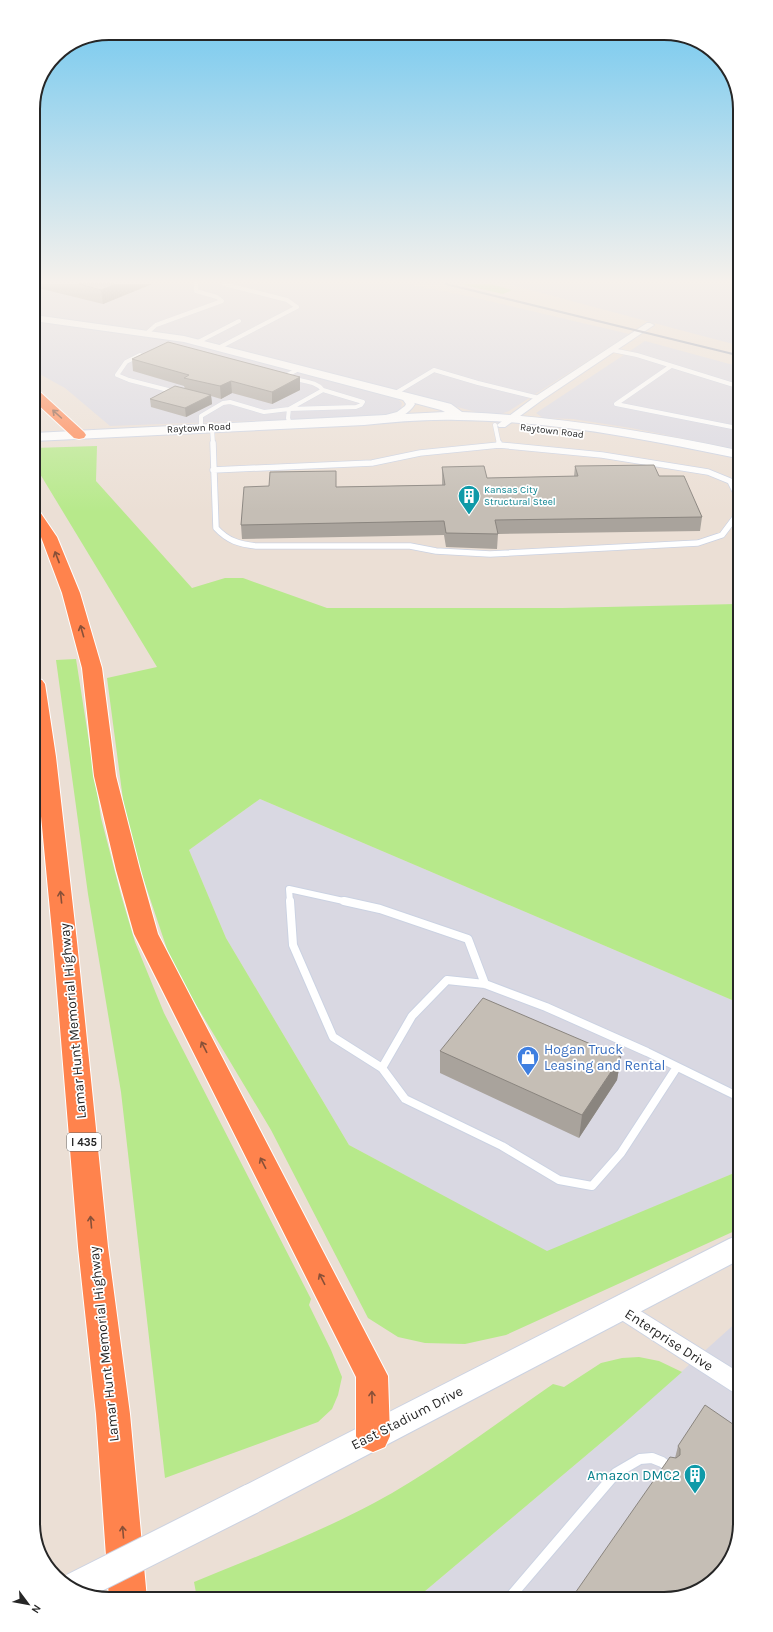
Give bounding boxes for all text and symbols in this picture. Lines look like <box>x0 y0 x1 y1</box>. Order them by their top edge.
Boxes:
one-way arrow <box>51 410 62 419</box>
street label: Raytown Road <box>167 420 231 436</box>
street label: Raytown Road <box>519 421 585 441</box>
building icon: Kansas City Structural Steel <box>456 483 482 516</box>
place label: Kansas City Structural Steel <box>484 484 556 508</box>
one-way arrow <box>53 552 60 564</box>
one-way arrow <box>78 625 85 638</box>
one-way arrow <box>57 891 64 904</box>
street label: Lamar Hunt Memorial Highway <box>56 922 90 1120</box>
place label: Hogan Truck Leasing and Rental <box>544 1041 666 1074</box>
one-way arrow <box>200 1042 207 1054</box>
shop icon: Hogan Truck Leasing and Rental <box>515 1044 541 1077</box>
road number: I 435 <box>67 1133 101 1151</box>
one-way arrow <box>259 1157 266 1169</box>
one-way arrow <box>88 1215 95 1228</box>
street label: Lamar Hunt Memorial Highway <box>85 1245 123 1443</box>
one-way arrow <box>318 1273 325 1285</box>
street label: Enterprise Drive <box>622 1305 716 1375</box>
street label: East Stadium Drive <box>348 1382 466 1454</box>
one-way arrow <box>368 1391 376 1404</box>
building icon: Amazon DMC2 <box>682 1462 708 1495</box>
place label: Amazon DMC2 <box>587 1467 680 1484</box>
one-way arrow <box>119 1526 126 1539</box>
north arrow <box>8 1584 48 1624</box>
text: N <box>28 1602 44 1616</box>

